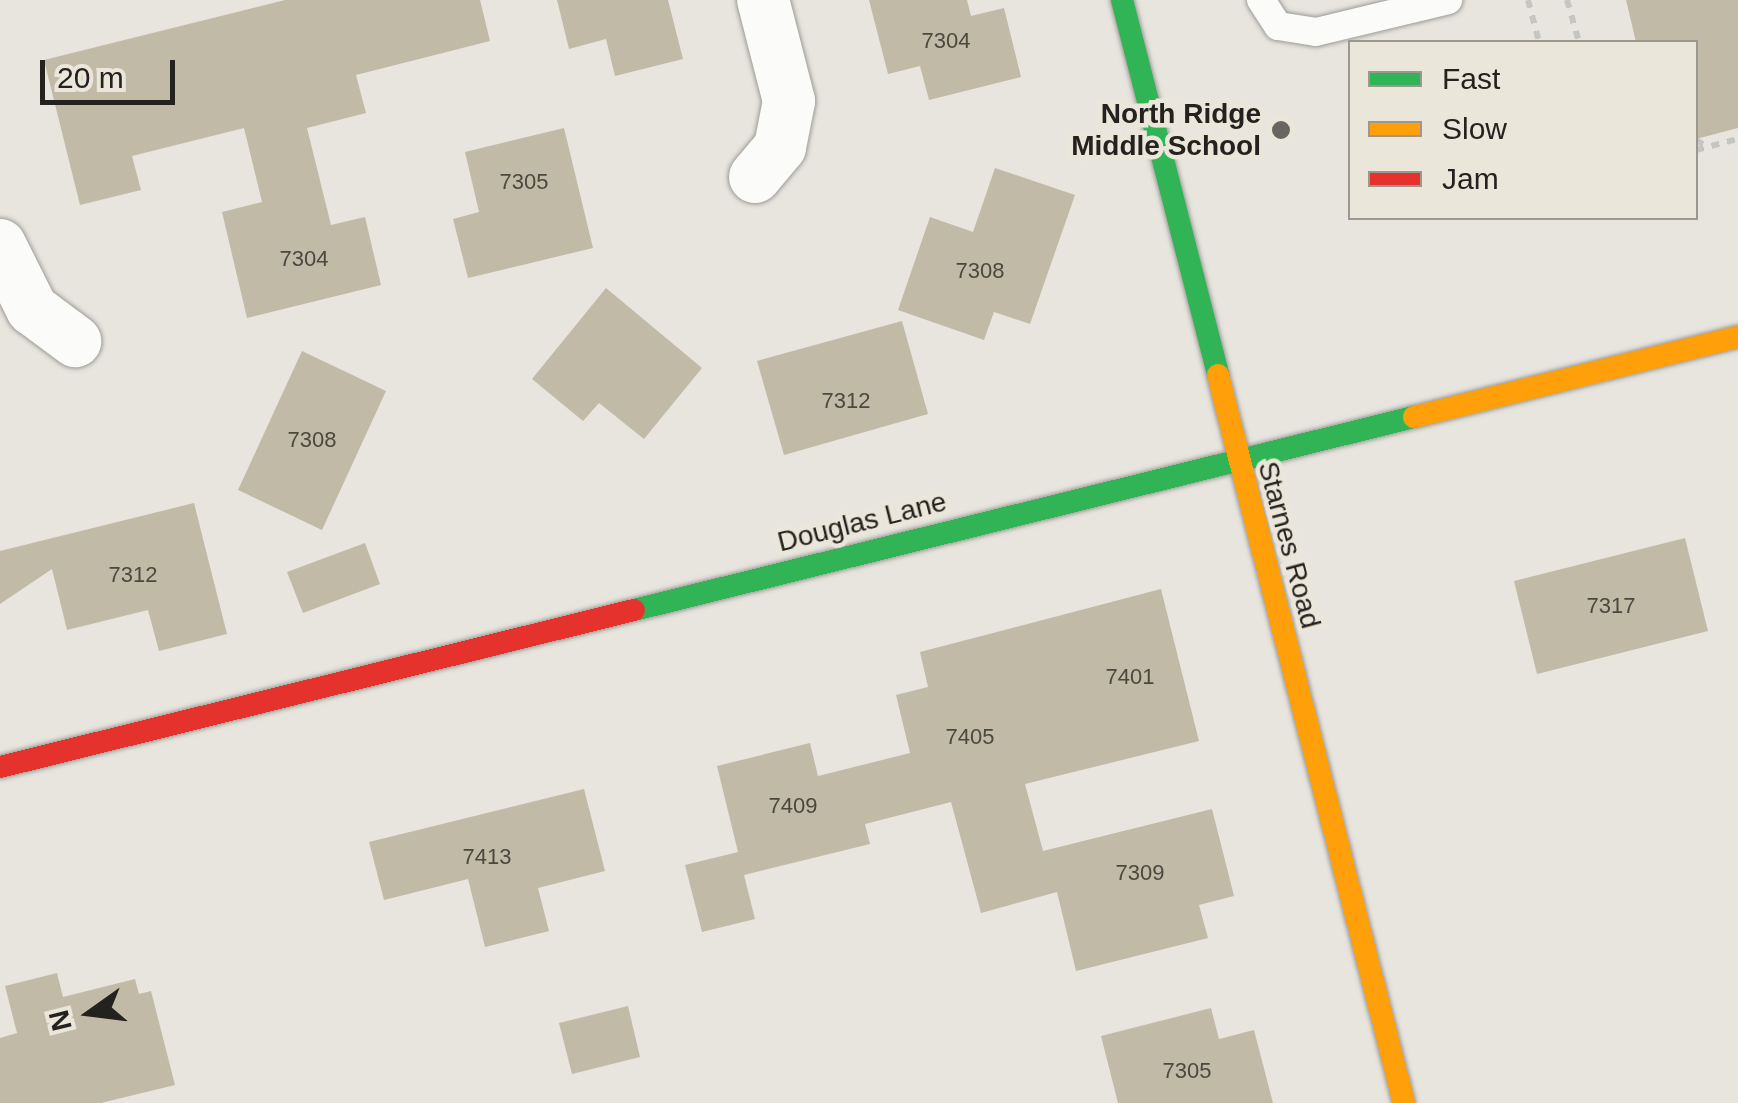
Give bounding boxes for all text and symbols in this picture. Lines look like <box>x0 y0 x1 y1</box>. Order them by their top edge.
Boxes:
house number: 7304 <box>922 28 970 54</box>
scale bar <box>45 40 180 102</box>
legend <box>1348 40 1698 220</box>
text: 20 m <box>57 61 124 94</box>
text: Fast <box>1442 62 1500 95</box>
place label: North Ridge Middle School <box>1071 97 1261 163</box>
text: Slow <box>1442 112 1507 145</box>
marker: North Ridge Middle School <box>1270 119 1292 141</box>
text: Jam <box>1442 162 1499 195</box>
house number: 7305 <box>500 169 548 195</box>
house number: 7304 <box>280 246 328 272</box>
house number: 7308 <box>956 258 1004 284</box>
house number: 7312 <box>822 388 870 414</box>
house number: 7308 <box>288 427 336 453</box>
street label: Starnes Road <box>1251 458 1327 632</box>
street label: Douglas Lane <box>774 485 950 559</box>
house number: 7312 <box>109 562 157 588</box>
house number: 7317 <box>1587 593 1635 619</box>
house number: 7401 <box>1106 664 1154 690</box>
house number: 7405 <box>946 724 994 750</box>
house number: 7409 <box>769 793 817 819</box>
house number: 7413 <box>463 844 511 870</box>
house number: 7309 <box>1116 860 1164 886</box>
north arrow <box>40 963 140 1063</box>
text: N <box>43 1007 78 1034</box>
house number: 7305 <box>1163 1058 1211 1084</box>

